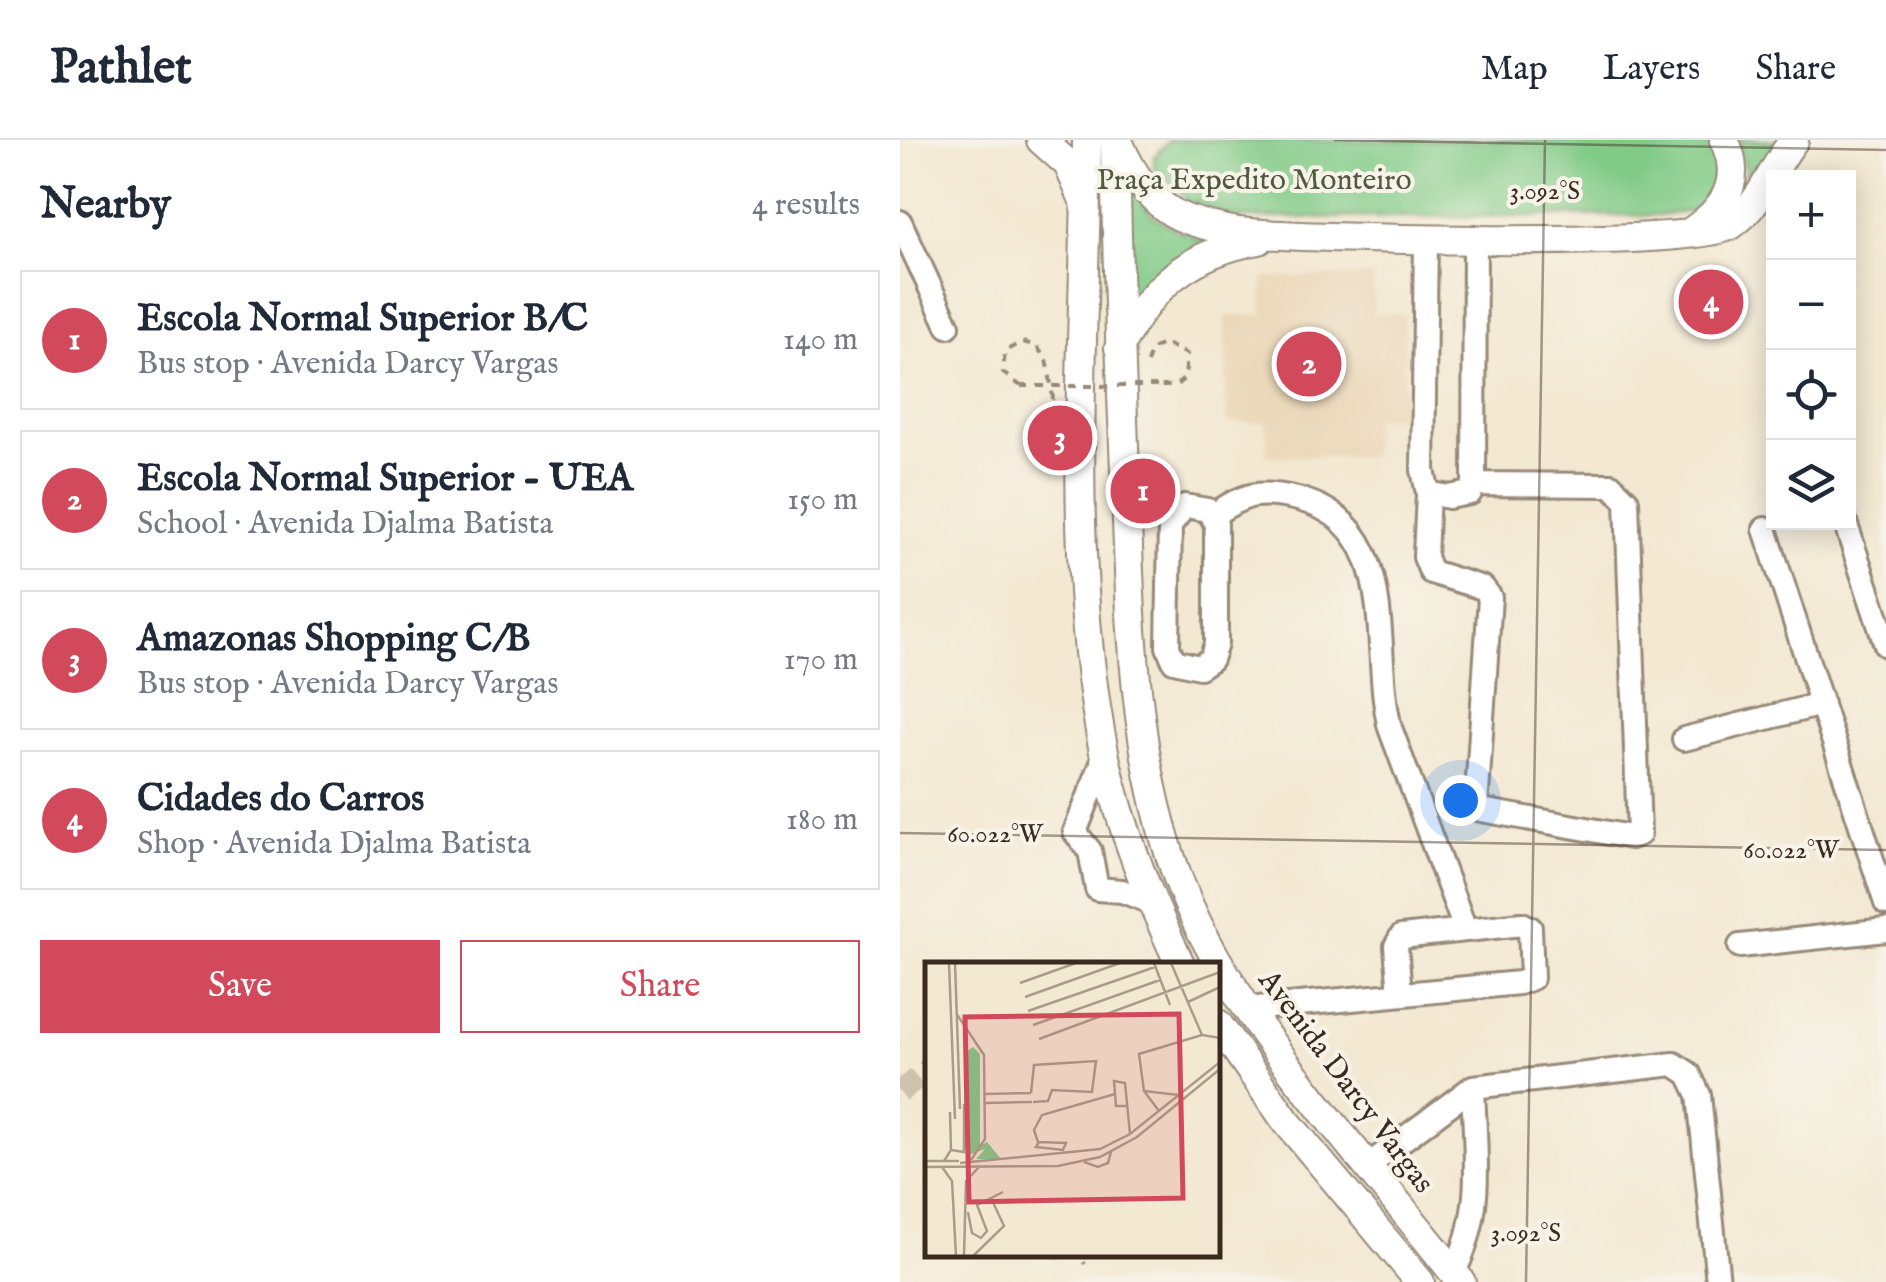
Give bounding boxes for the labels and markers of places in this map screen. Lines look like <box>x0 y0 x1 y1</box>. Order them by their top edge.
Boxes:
pin: 4 <box>1678 264 1744 340</box>
pin: 2 <box>1276 326 1342 402</box>
pin: 3 <box>1028 400 1092 476</box>
pin: 1 <box>1110 454 1176 528</box>

